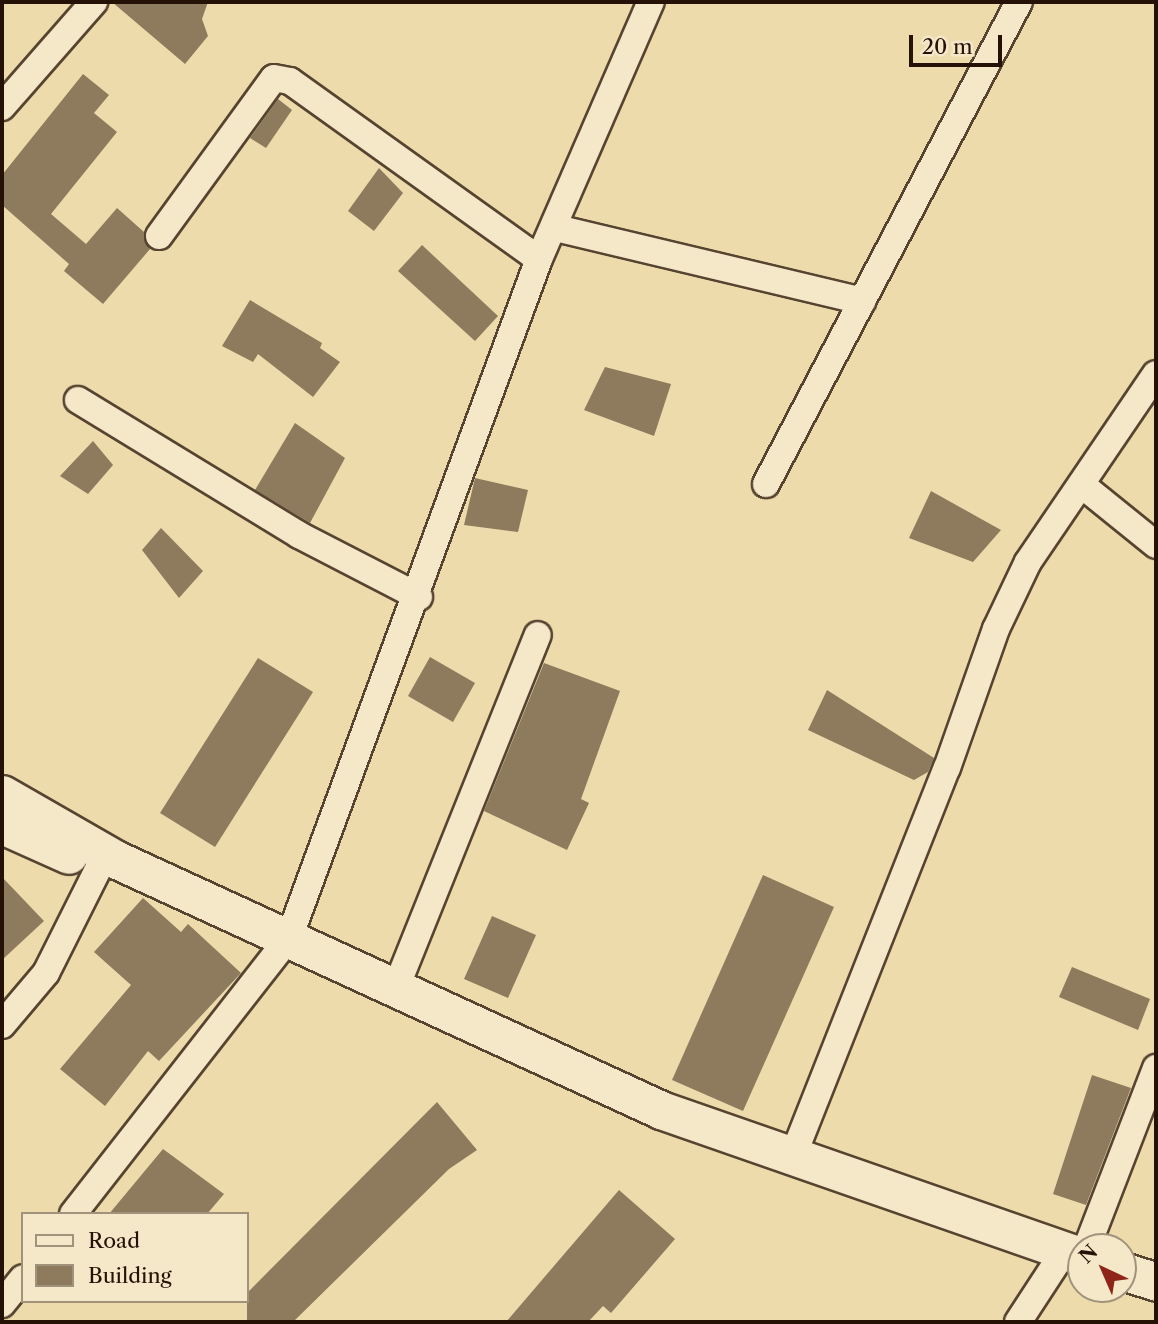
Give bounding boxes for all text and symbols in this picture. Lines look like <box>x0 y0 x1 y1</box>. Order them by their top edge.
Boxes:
scale bar <box>913 21 1006 65</box>
text: 20 m <box>922 34 973 59</box>
legend <box>21 1212 248 1303</box>
text: Road <box>88 1228 140 1253</box>
north arrow <box>1067 1233 1137 1303</box>
text: N <box>1075 1240 1102 1268</box>
text: Building <box>88 1263 172 1288</box>

